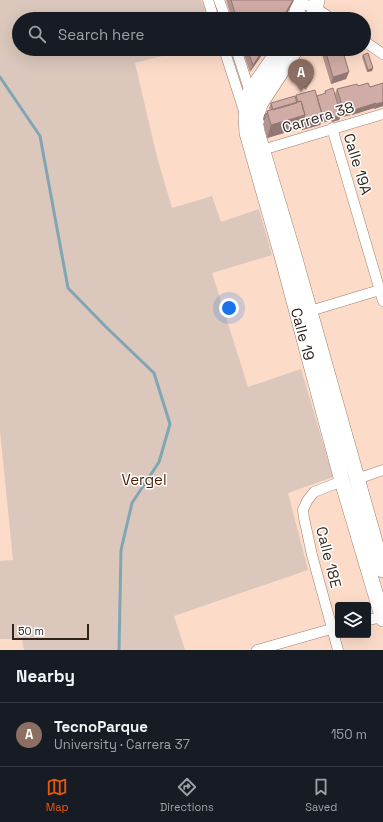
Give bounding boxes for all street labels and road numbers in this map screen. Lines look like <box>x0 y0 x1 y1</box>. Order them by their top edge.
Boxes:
street label: Carrera 38 <box>280 97 356 137</box>
street label: Calle 19A <box>340 131 376 198</box>
street label: Calle 19 <box>287 306 319 362</box>
street label: Calle 18E <box>312 524 346 590</box>

